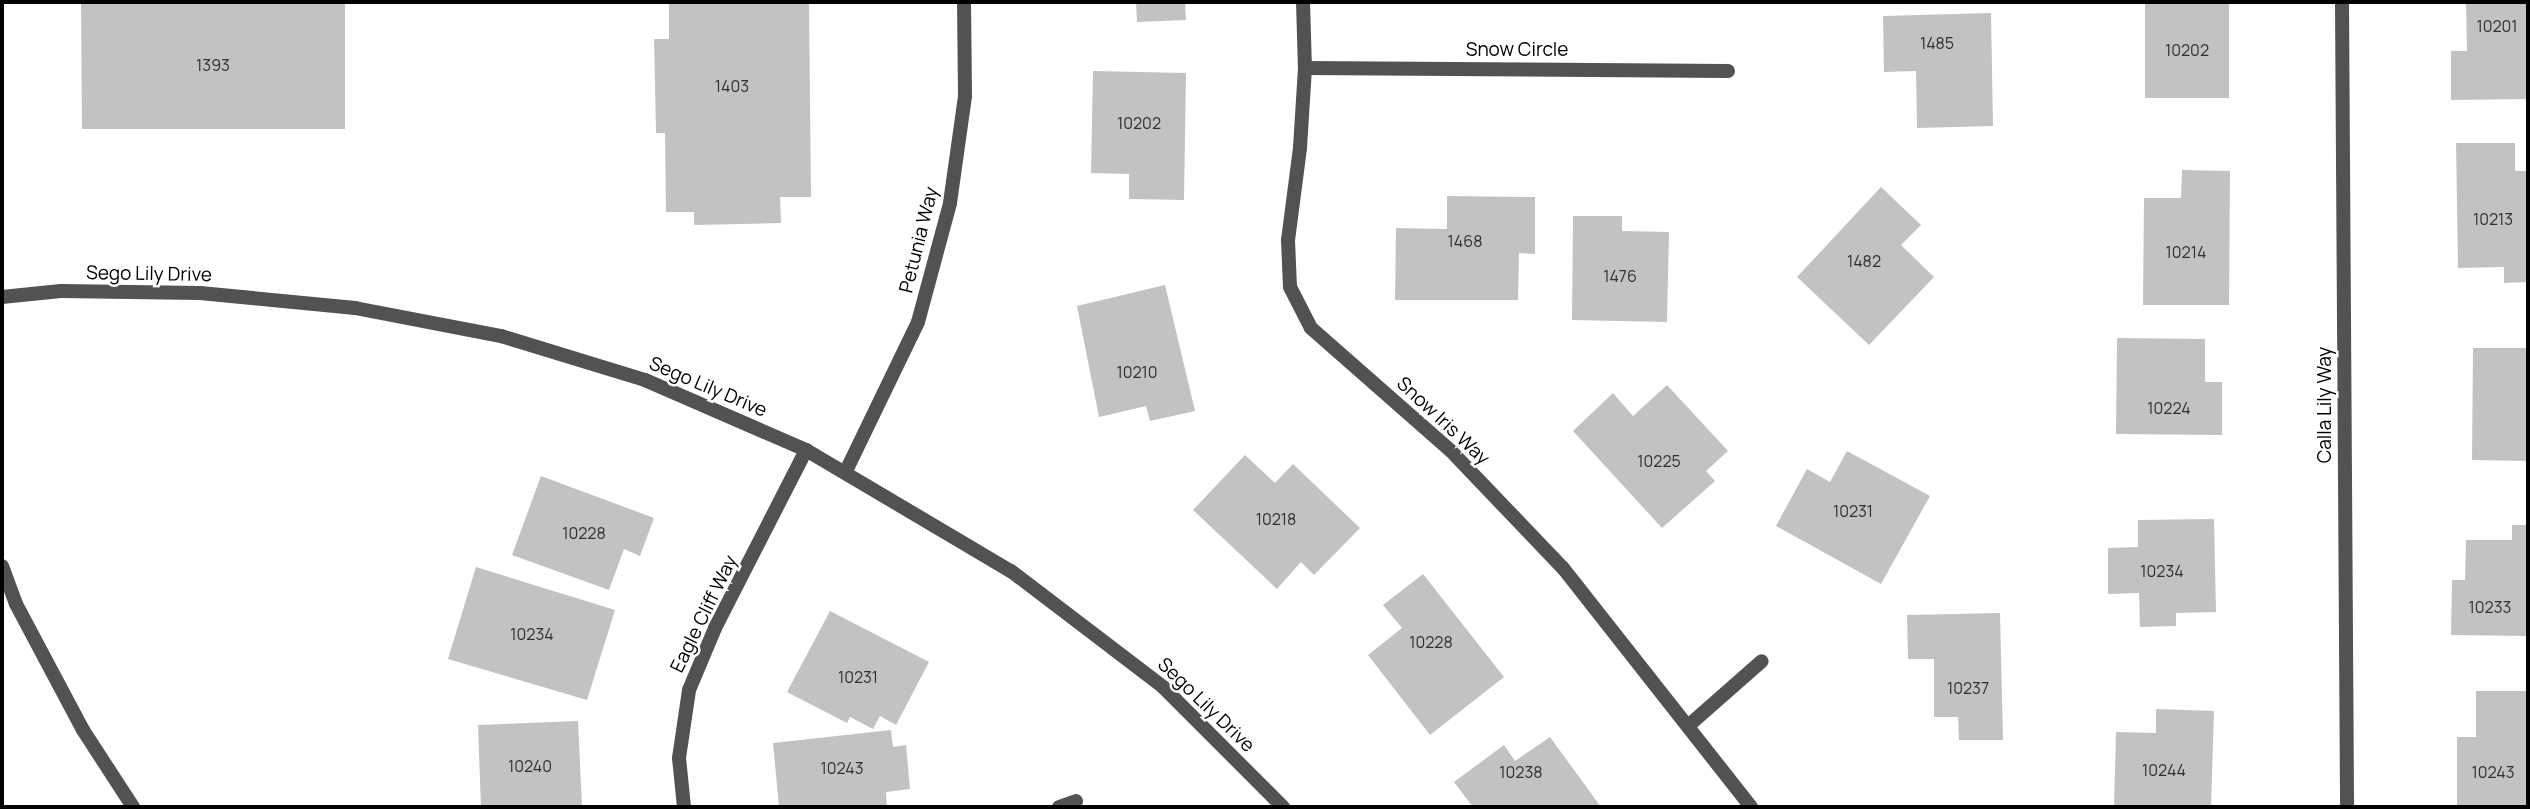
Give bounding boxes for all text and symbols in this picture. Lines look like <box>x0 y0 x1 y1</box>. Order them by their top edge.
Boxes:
house number: 10201 <box>2476 16 2518 36</box>
house number: 1485 <box>1920 33 1954 53</box>
street label: Snow Circle <box>1466 39 1568 61</box>
house number: 10202 <box>2165 40 2209 60</box>
house number: 1393 <box>196 55 230 75</box>
house number: 1403 <box>715 76 749 96</box>
house number: 10202 <box>1117 113 1161 133</box>
street label: Petunia Way <box>895 185 943 295</box>
house number: 10213 <box>2473 209 2513 229</box>
house number: 1468 <box>1448 231 1482 251</box>
house number: 10214 <box>2166 242 2206 262</box>
house number: 1482 <box>1847 251 1881 271</box>
street label: Sego Lily Drive <box>86 262 212 286</box>
house number: 1476 <box>1603 266 1637 286</box>
street label: Calla Lily Way <box>2314 347 2336 463</box>
street label: Sego Lily Drive <box>646 352 770 422</box>
house number: 10210 <box>1116 362 1158 382</box>
street label: Snow Iris Way <box>1392 372 1494 470</box>
house number: 10224 <box>2147 398 2191 418</box>
house number: 10225 <box>1637 451 1681 471</box>
house number: 10231 <box>1833 501 1873 521</box>
house number: 10218 <box>1256 509 1296 529</box>
house number: 10228 <box>562 523 606 543</box>
street label: Eagle Cliff Way <box>666 552 742 676</box>
house number: 10234 <box>2140 561 2184 581</box>
house number: 10233 <box>2469 597 2511 617</box>
house number: 10234 <box>510 624 554 644</box>
house number: 10228 <box>1409 632 1453 652</box>
street label: Sego Lily Drive <box>1153 653 1259 757</box>
house number: 10231 <box>838 667 878 687</box>
house number: 10237 <box>1947 678 1989 698</box>
house number: 10240 <box>508 756 552 776</box>
house number: 10243 <box>820 758 864 778</box>
house number: 10244 <box>2142 760 2186 780</box>
house number: 10238 <box>1499 762 1543 782</box>
house number: 10243 <box>2471 762 2515 782</box>

